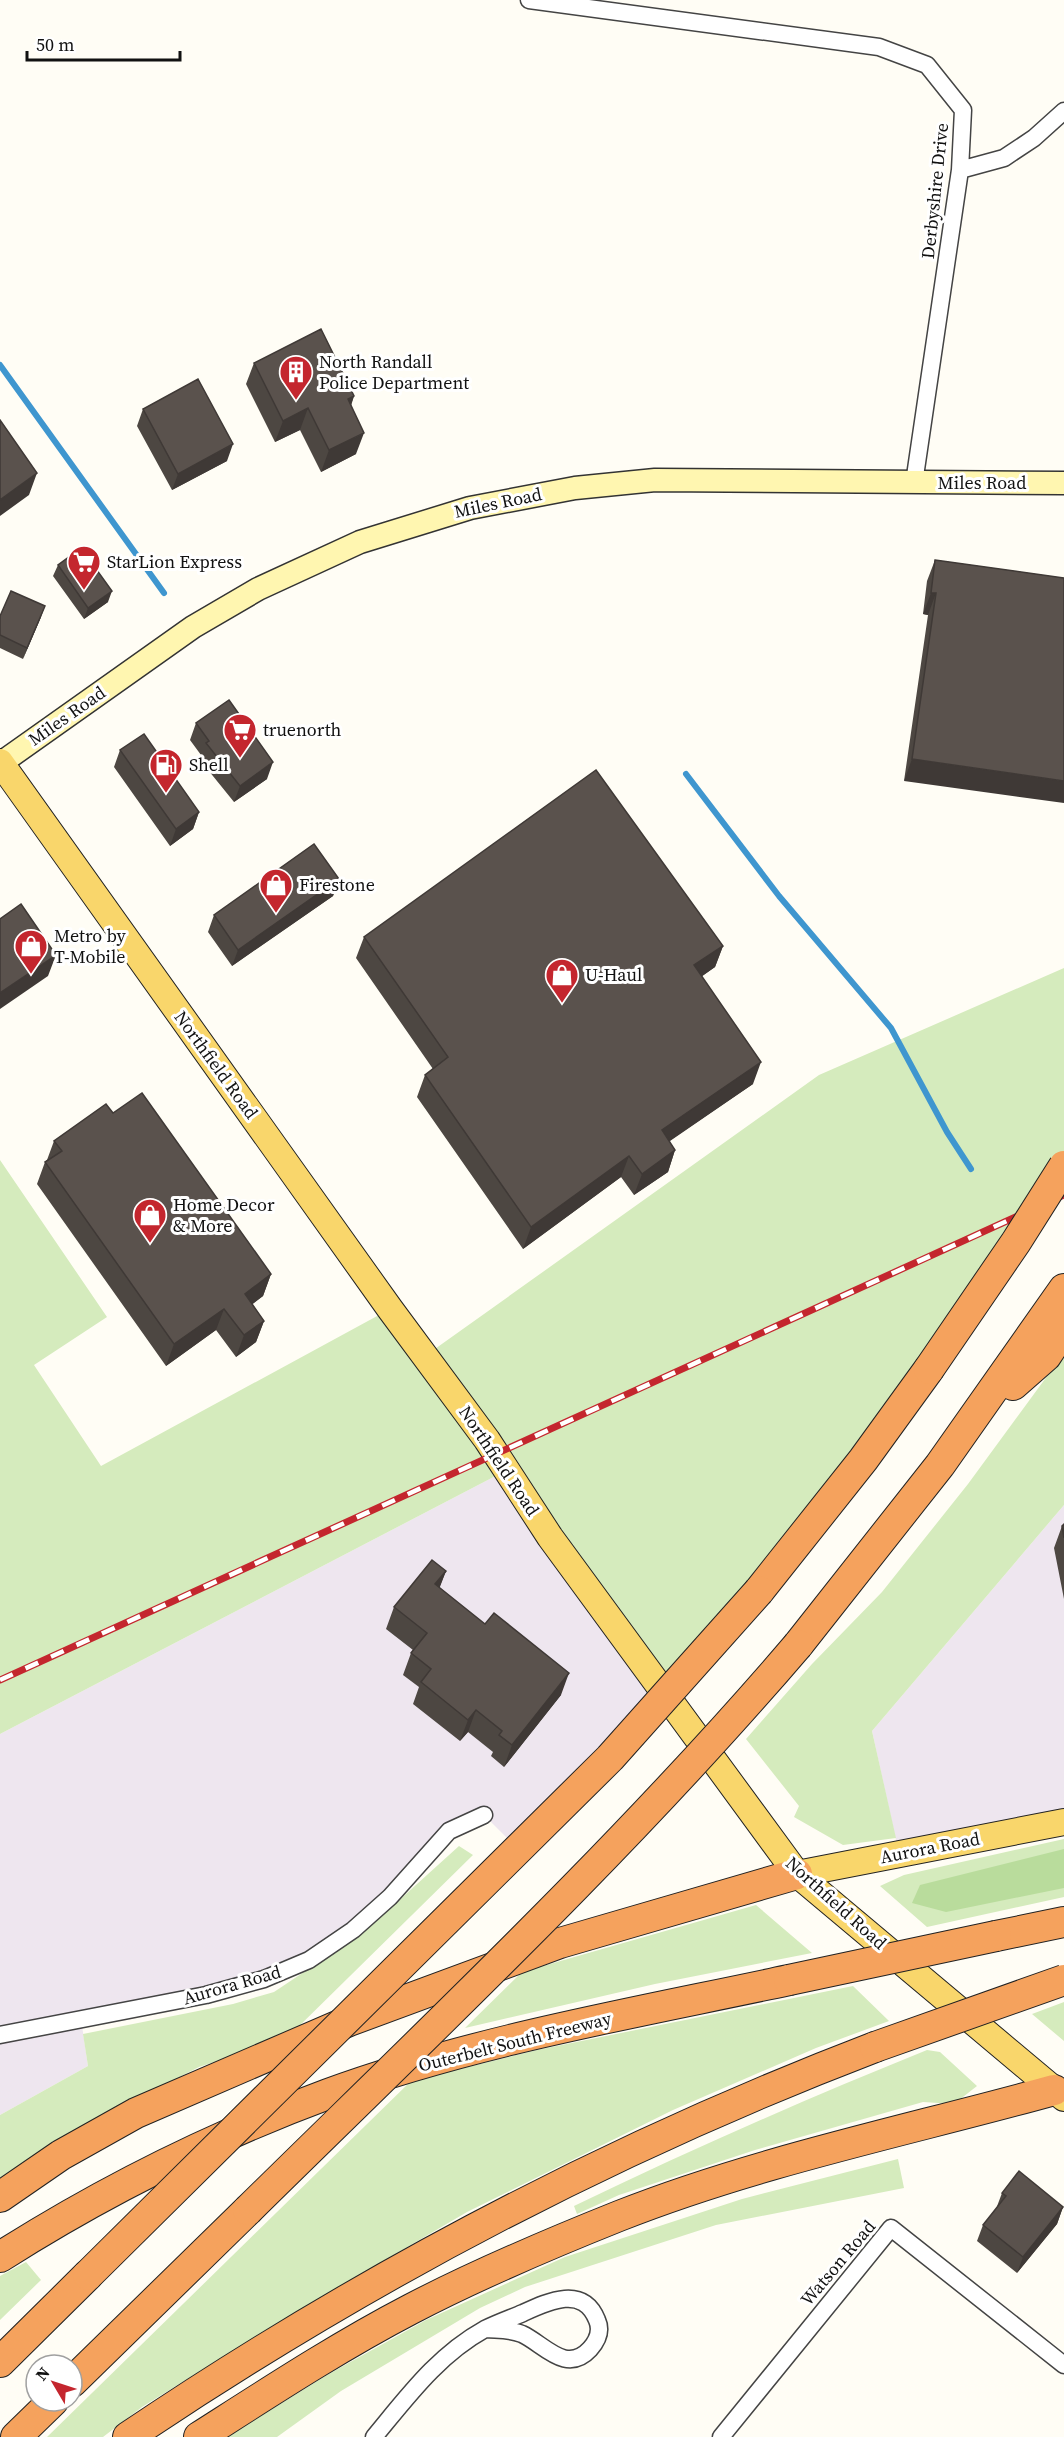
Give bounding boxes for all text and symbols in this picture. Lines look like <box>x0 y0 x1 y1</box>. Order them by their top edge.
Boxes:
scale bar <box>27 24 180 62</box>
text: 50 m <box>36 32 74 57</box>
street label: Derbyshire Drive <box>915 122 954 260</box>
place label: North Randall Police Department <box>319 349 469 395</box>
building icon: North Randall Police Department <box>278 354 314 401</box>
street label: Miles Road <box>938 470 1026 495</box>
street label: Miles Road <box>452 481 544 524</box>
supermarket icon: StarLion Express <box>66 544 102 591</box>
place label: StarLion Express <box>107 549 242 574</box>
street label: Miles Road <box>23 680 110 751</box>
supermarket icon: truenorth <box>222 712 258 759</box>
place label: truenorth <box>263 717 342 742</box>
fuel station icon: Shell <box>148 747 184 794</box>
place label: Shell <box>189 752 229 777</box>
shop icon: Firestone <box>258 867 294 914</box>
place label: Firestone <box>299 872 375 897</box>
place label: Metro by T-Mobile <box>54 923 127 969</box>
shop icon: Metro by T-Mobile <box>13 928 49 975</box>
shop icon: U-Haul <box>544 957 580 1004</box>
place label: U-Haul <box>585 962 642 987</box>
street label: Northfield Road <box>169 1006 264 1124</box>
place label: Home Decor & More <box>173 1192 275 1238</box>
shop icon: Home Decor & More <box>132 1197 168 1244</box>
street label: Northfield Road <box>453 1401 546 1521</box>
street label: Aurora Road <box>878 1826 982 1869</box>
street label: Northfield Road <box>780 1851 892 1955</box>
street label: Aurora Road <box>180 1959 284 2010</box>
street label: Outerbelt South Freeway <box>416 2005 615 2078</box>
street label: Watson Road <box>794 2215 881 2311</box>
north arrow <box>24 2353 84 2413</box>
text: N <box>30 2362 55 2385</box>

